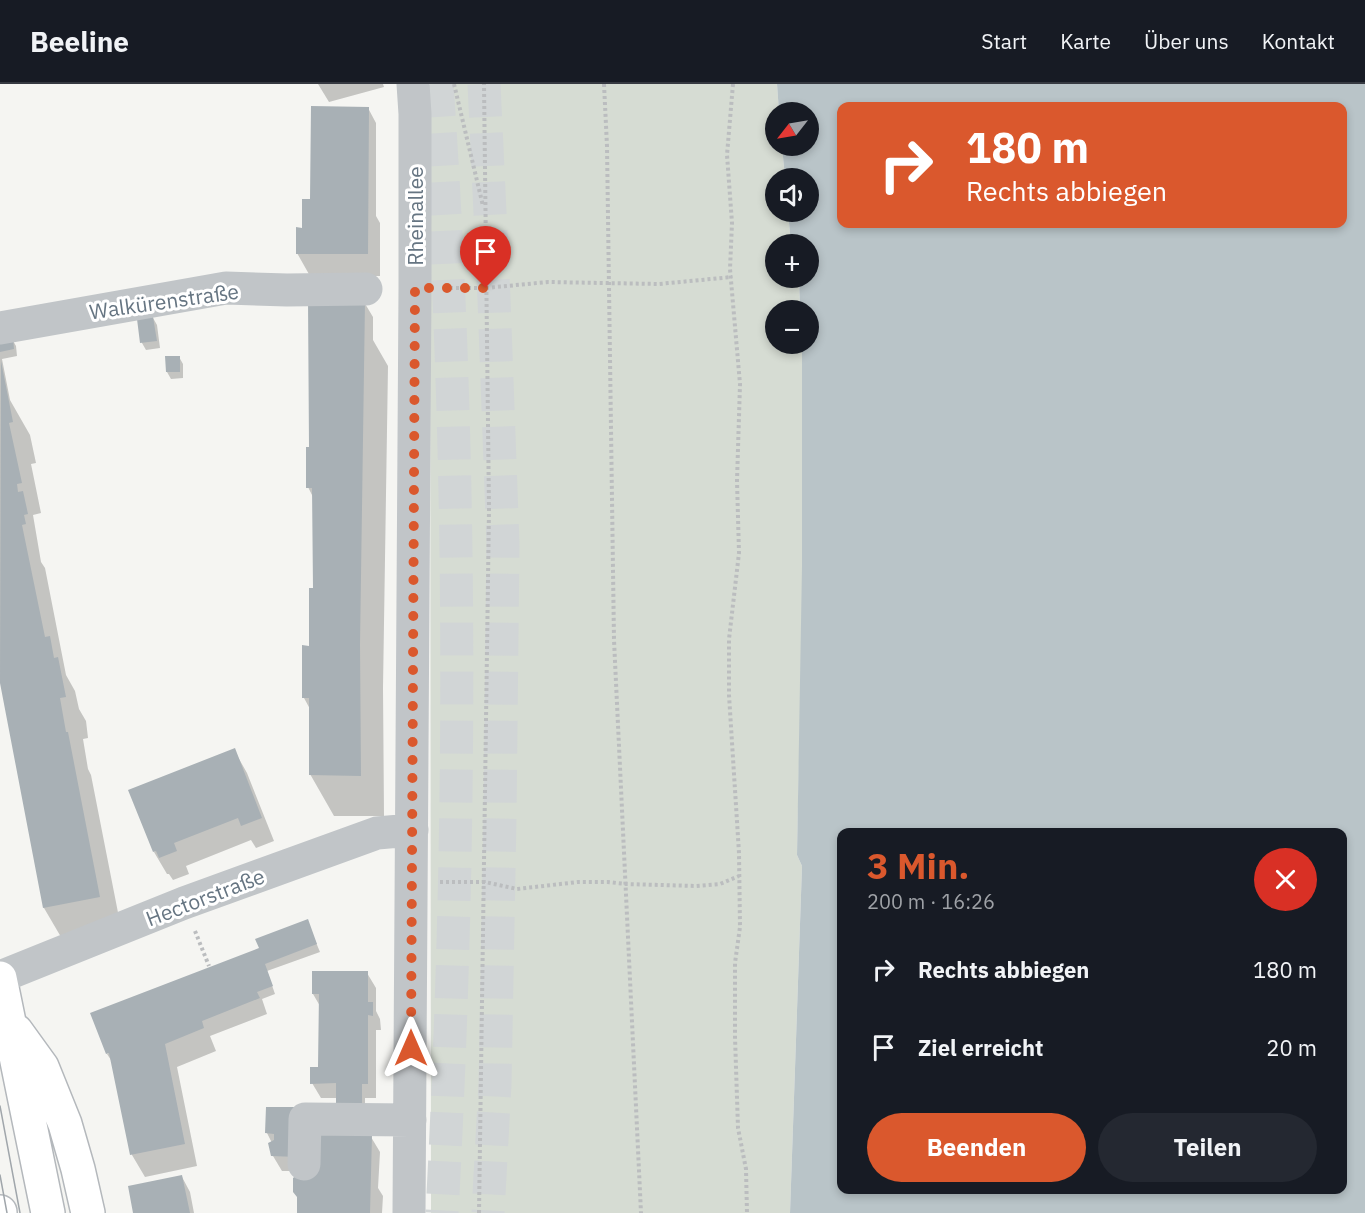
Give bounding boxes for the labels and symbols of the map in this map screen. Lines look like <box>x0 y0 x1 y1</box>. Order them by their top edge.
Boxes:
north arrow <box>765 102 819 156</box>
street label: Rheinallee <box>401 166 429 266</box>
pin <box>460 226 511 288</box>
street label: Walkürenstraße <box>88 277 240 325</box>
street label: Hectorstraße <box>142 862 268 932</box>
position arrow <box>379 1016 443 1080</box>

